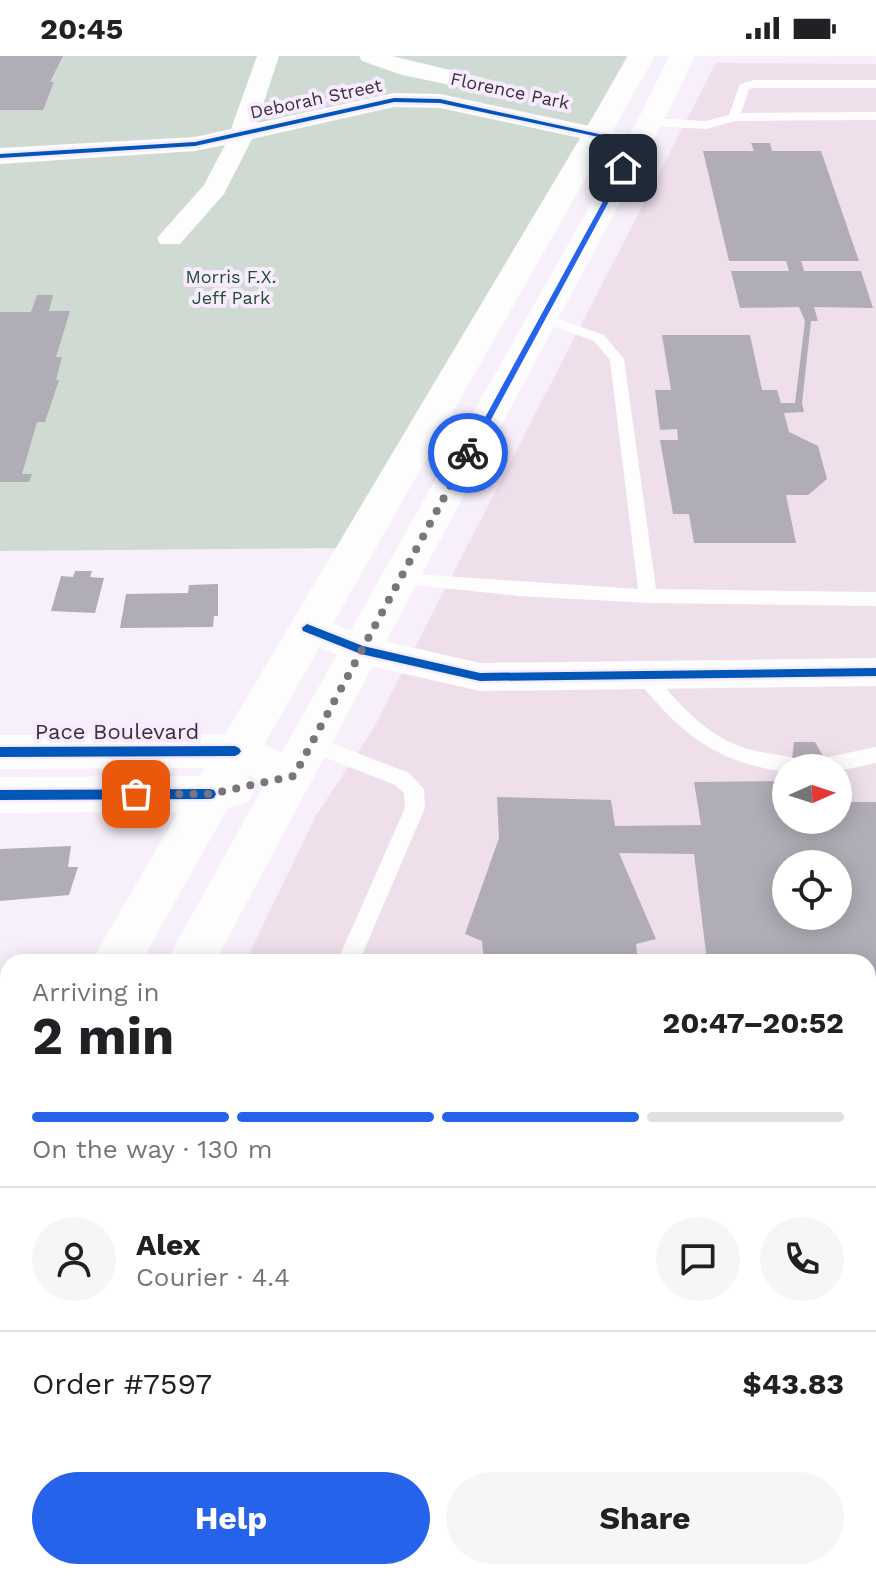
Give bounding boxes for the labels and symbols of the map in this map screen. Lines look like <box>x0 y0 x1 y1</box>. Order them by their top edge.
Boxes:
street label: Florence Park <box>449 68 572 113</box>
street label: Deborah Street <box>248 74 384 123</box>
pin <box>589 134 657 202</box>
park label: Morris F.X. Jeff Park <box>186 266 276 308</box>
courier <box>428 413 508 493</box>
street label: Pace Boulevard <box>35 719 199 744</box>
north arrow <box>772 754 852 834</box>
pin <box>102 760 170 828</box>

